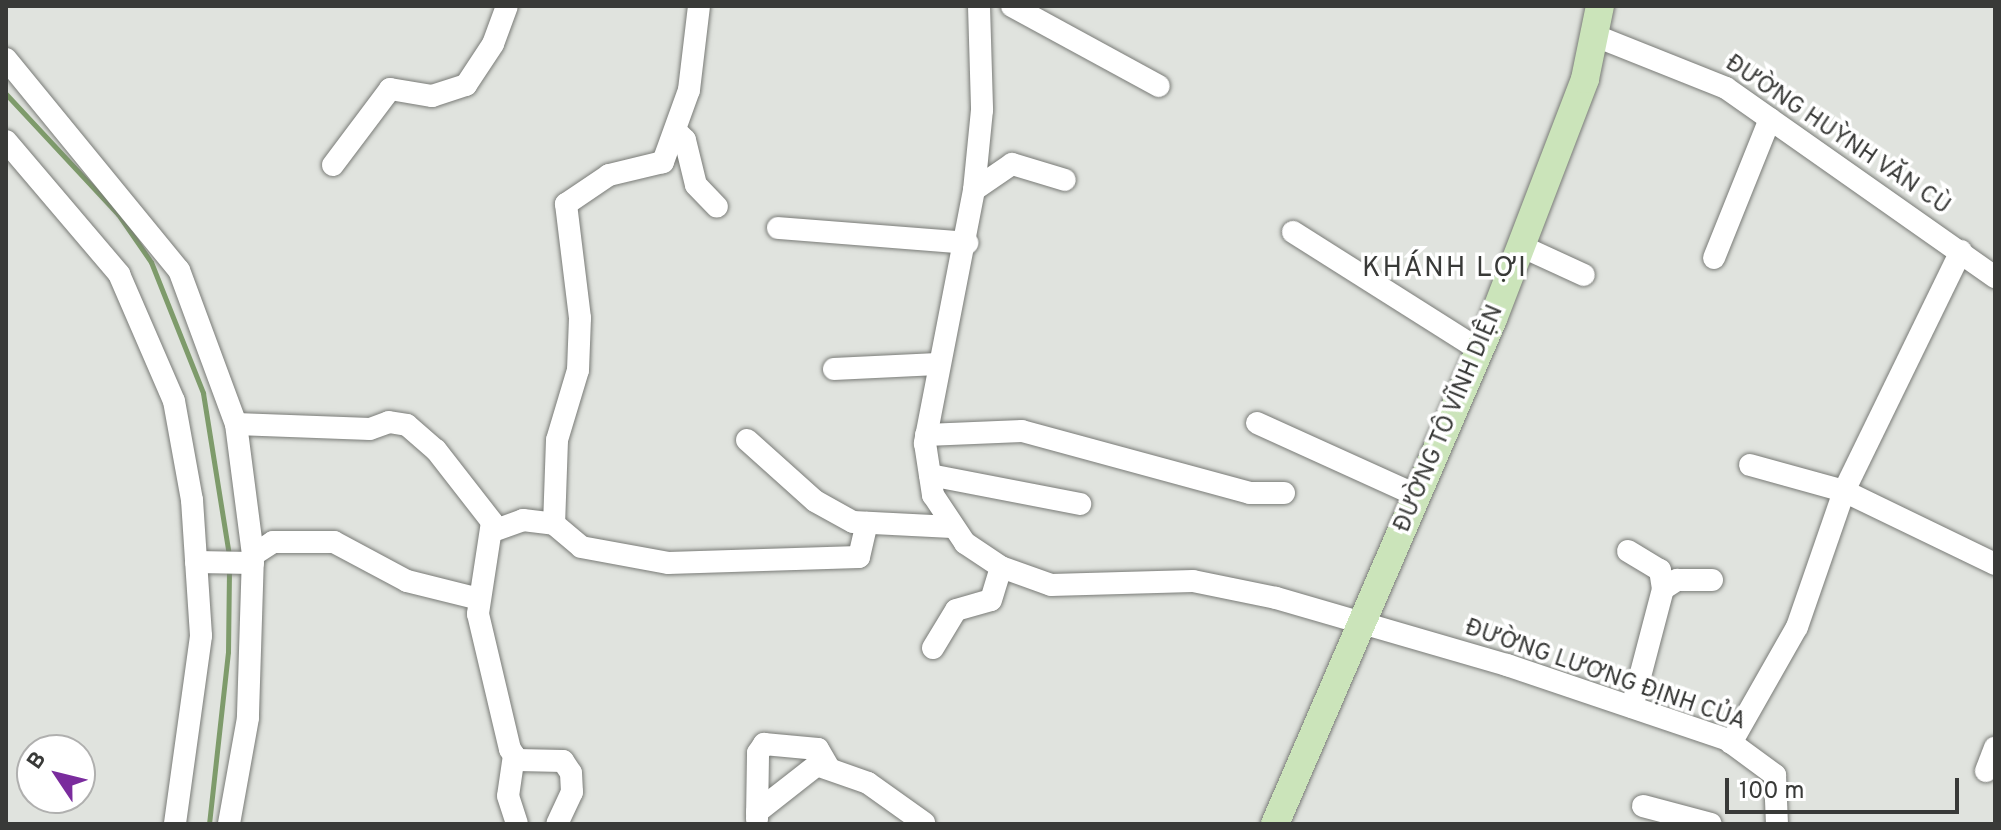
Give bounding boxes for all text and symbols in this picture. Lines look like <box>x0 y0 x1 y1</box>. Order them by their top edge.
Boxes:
street label: ĐƯỜNG HUỲNH VĂN CÙ <box>1719 50 1955 222</box>
district label: KHÁNH LỢI <box>1362 252 1528 286</box>
street label: ĐƯỜNG TÔ VĨNH DIỆN <box>1389 300 1511 538</box>
street label: ĐƯỜNG LƯƠNG ĐỊNH CỦA <box>1461 614 1749 738</box>
north arrow <box>16 734 96 814</box>
text: B <box>22 747 53 775</box>
scale bar <box>1729 762 1963 812</box>
text: 100 m <box>1739 777 1805 807</box>

